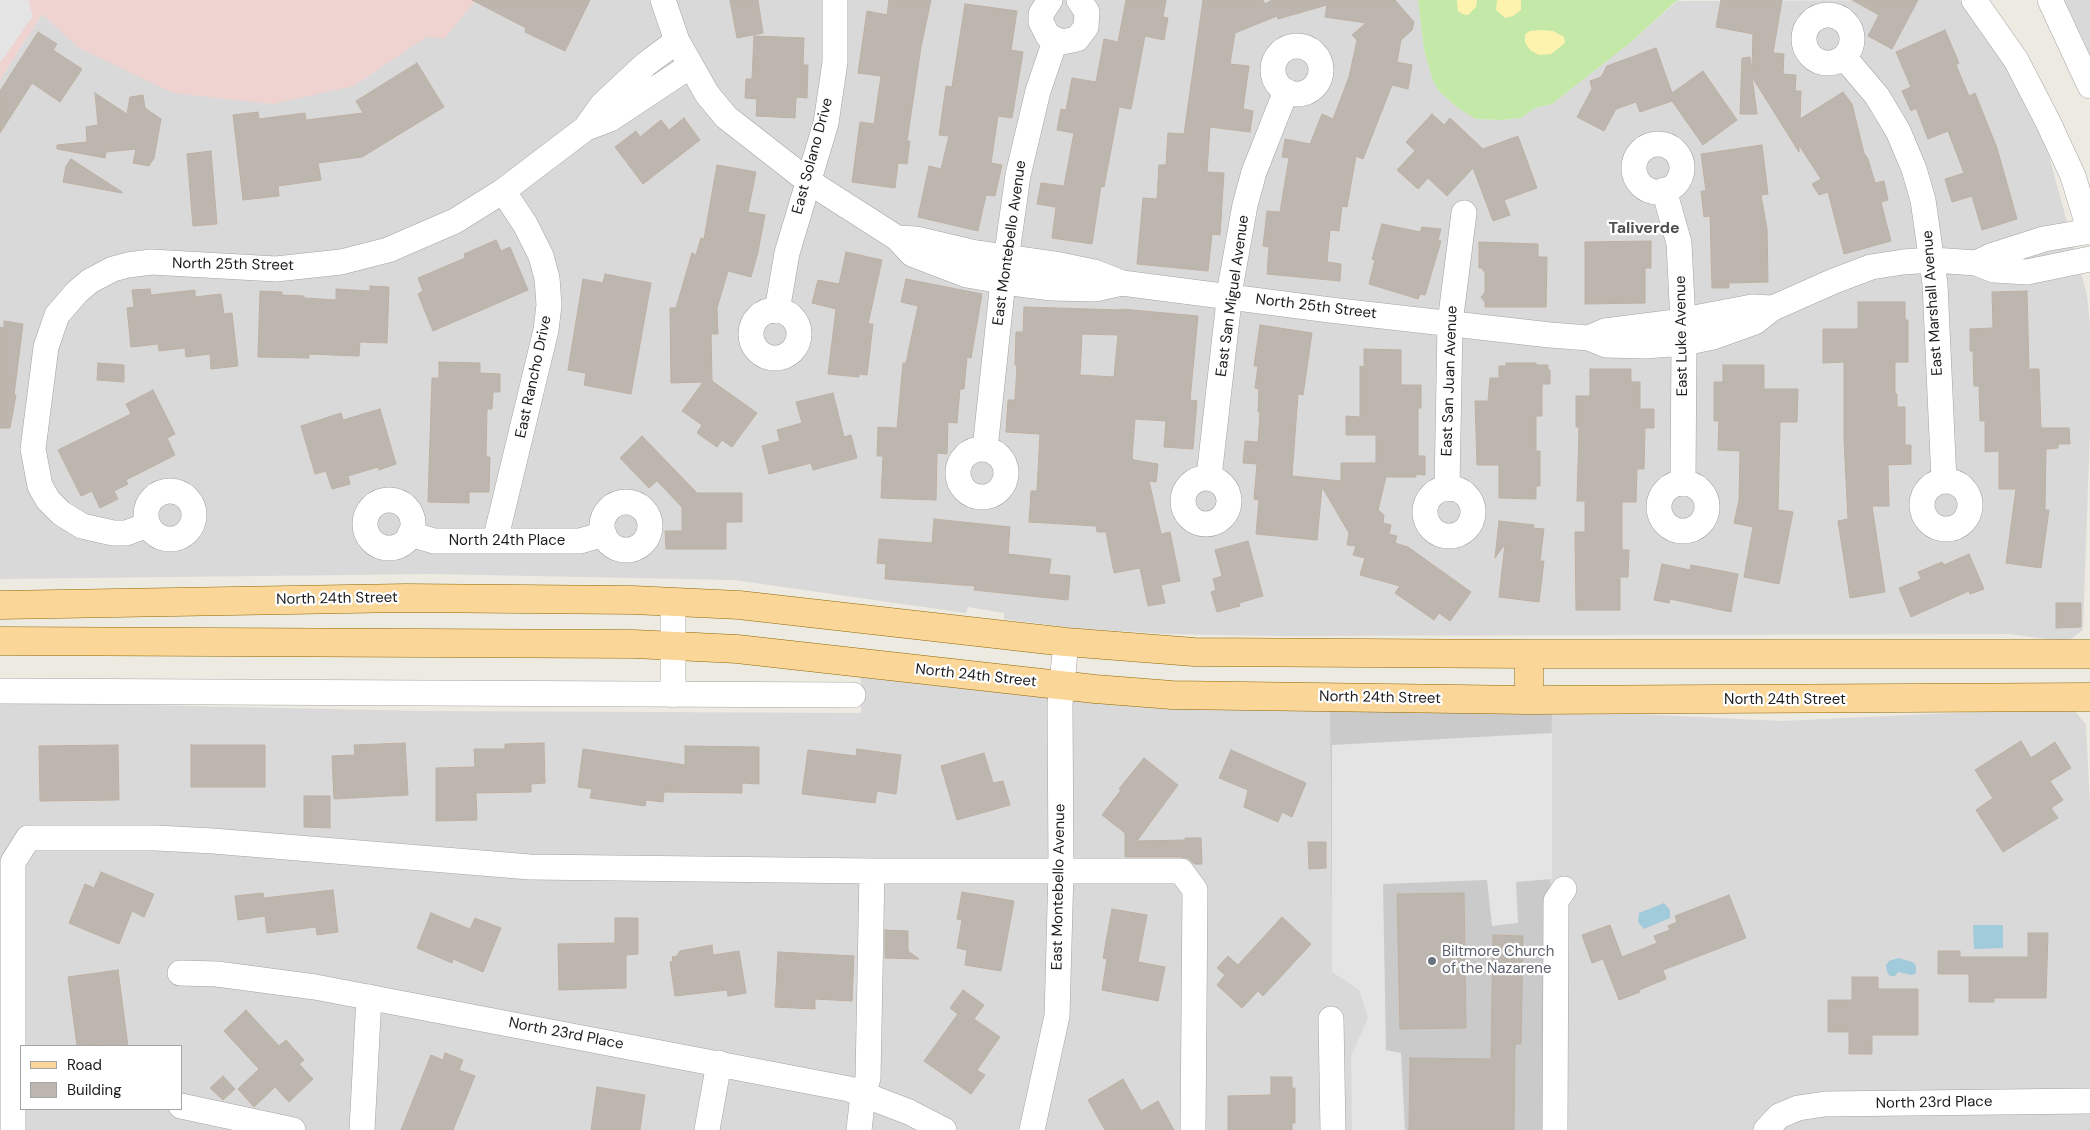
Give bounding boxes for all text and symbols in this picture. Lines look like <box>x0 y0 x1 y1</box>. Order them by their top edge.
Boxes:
street label: East Solano Drive <box>789 96 837 216</box>
street label: East Montebello Avenue <box>990 159 1030 327</box>
street label: East San Miguel Avenue <box>1213 214 1253 378</box>
district label: Taliverde <box>1608 219 1680 239</box>
street label: East Marshall Avenue <box>1919 230 1947 376</box>
street label: North 25th Street <box>172 255 294 275</box>
street label: East Luke Avenue <box>1672 275 1692 397</box>
street label: North 25th Street <box>1254 291 1378 323</box>
street label: East San Juan Avenue <box>1438 305 1462 457</box>
street label: East Rancho Drive <box>512 314 556 440</box>
street label: North 24th Place <box>449 532 565 550</box>
street label: North 24th Street <box>276 589 398 609</box>
street label: North 24th Street <box>914 661 1038 691</box>
street label: North 24th Street <box>1319 688 1441 708</box>
street label: North 24th Street <box>1724 691 1846 709</box>
street label: East Montebello Avenue <box>1049 804 1069 970</box>
place label: Biltmore Church of the Nazarene <box>1442 943 1554 978</box>
marker: Biltmore Church of the Nazarene <box>1426 955 1438 967</box>
street label: North 23rd Place <box>507 1014 625 1054</box>
legend <box>20 1045 182 1110</box>
text: Road <box>67 1055 102 1075</box>
text: Building <box>67 1080 122 1100</box>
street label: North 23rd Place <box>1875 1093 1993 1113</box>

